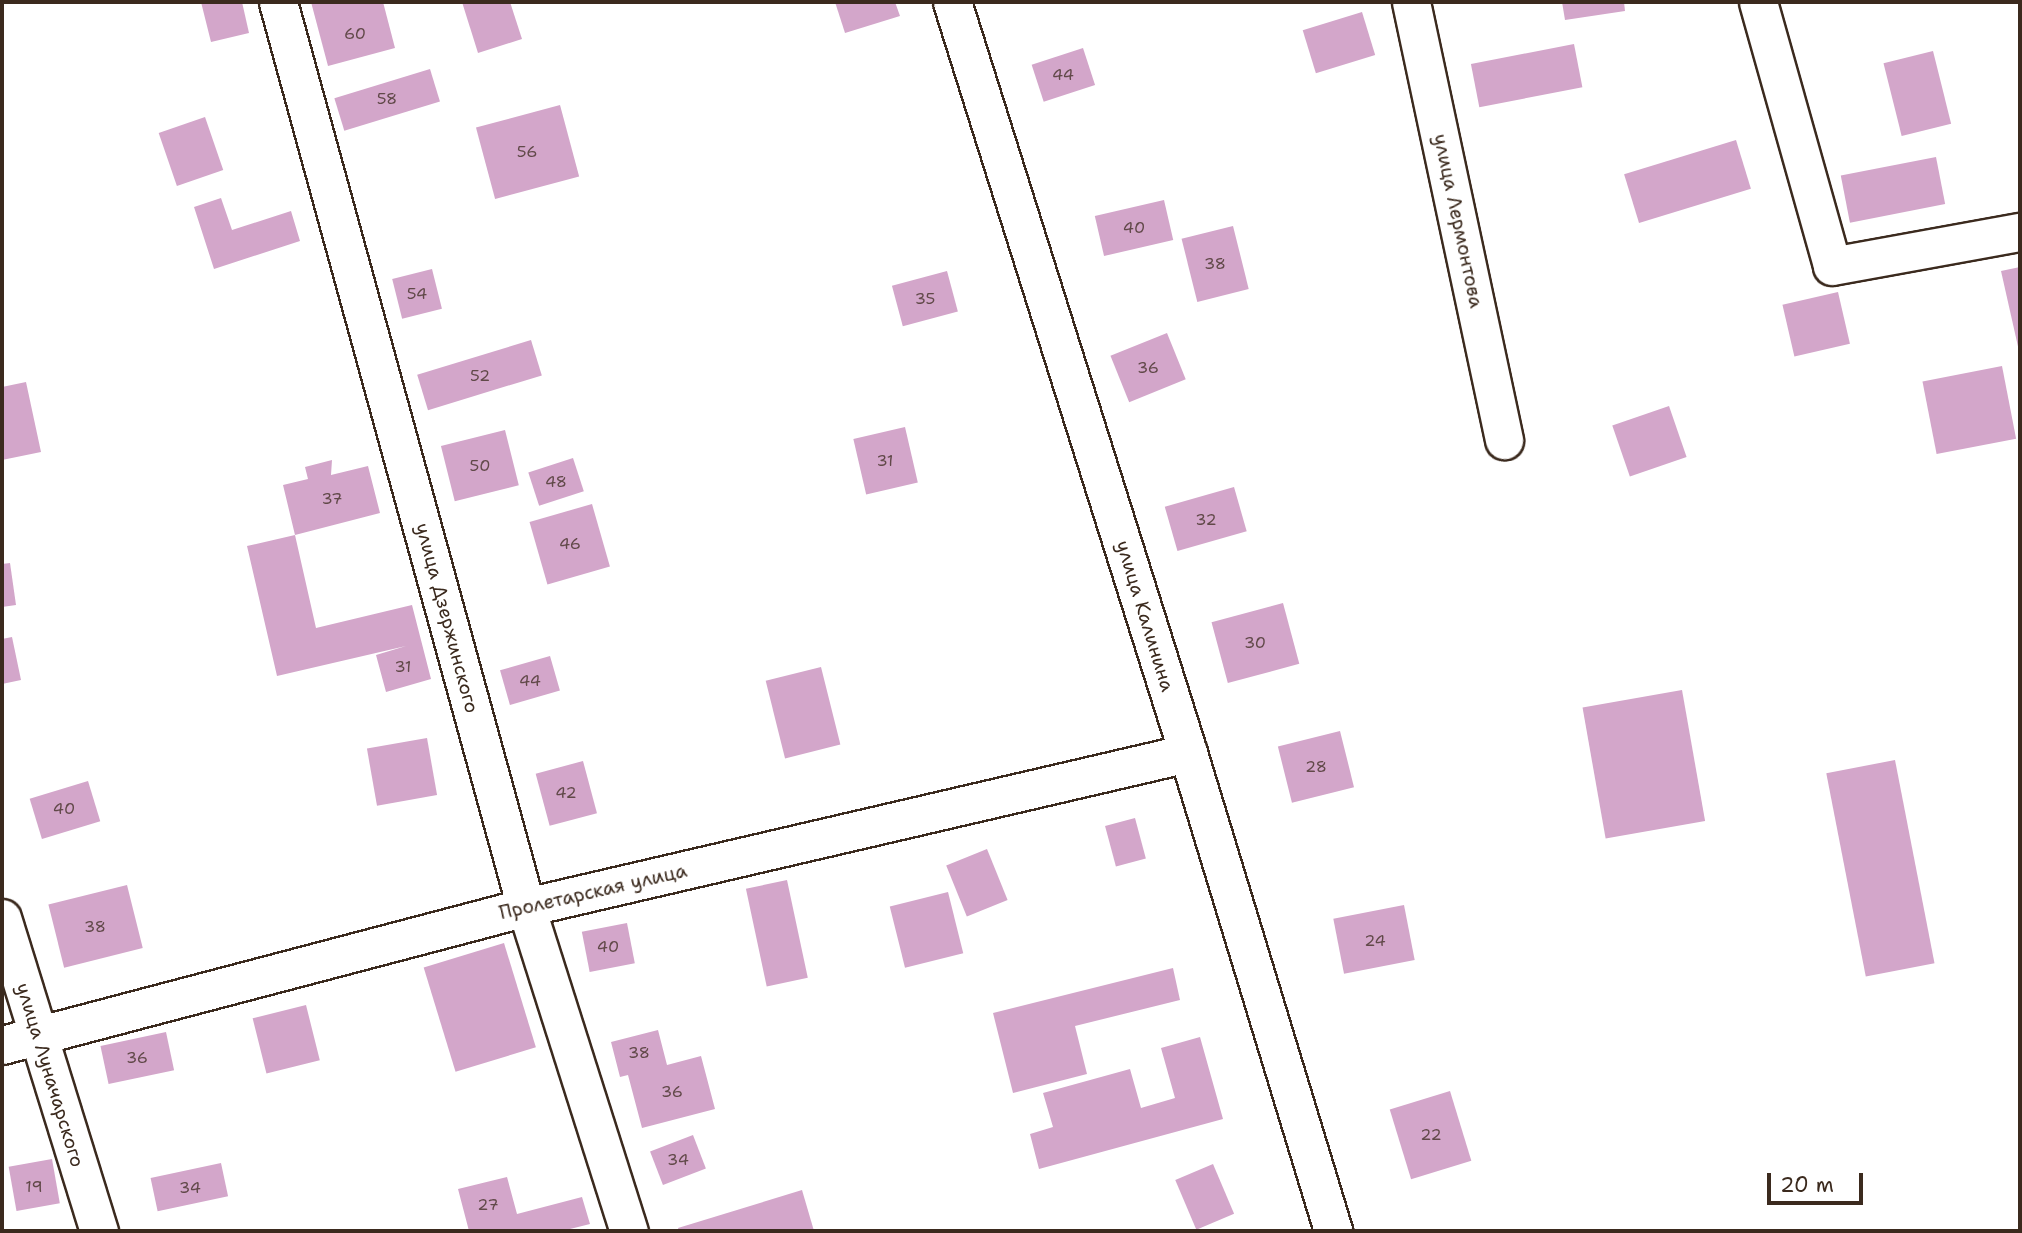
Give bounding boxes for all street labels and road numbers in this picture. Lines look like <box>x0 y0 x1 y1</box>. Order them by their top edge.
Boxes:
street label: улица Лермонтова <box>1428 132 1488 310</box>
street label: улица Дзержинского <box>411 520 483 716</box>
street label: улица Калинина <box>1111 538 1179 694</box>
street label: Пролетарская улица <box>497 859 689 925</box>
street label: улица Луначарского <box>11 980 89 1170</box>

